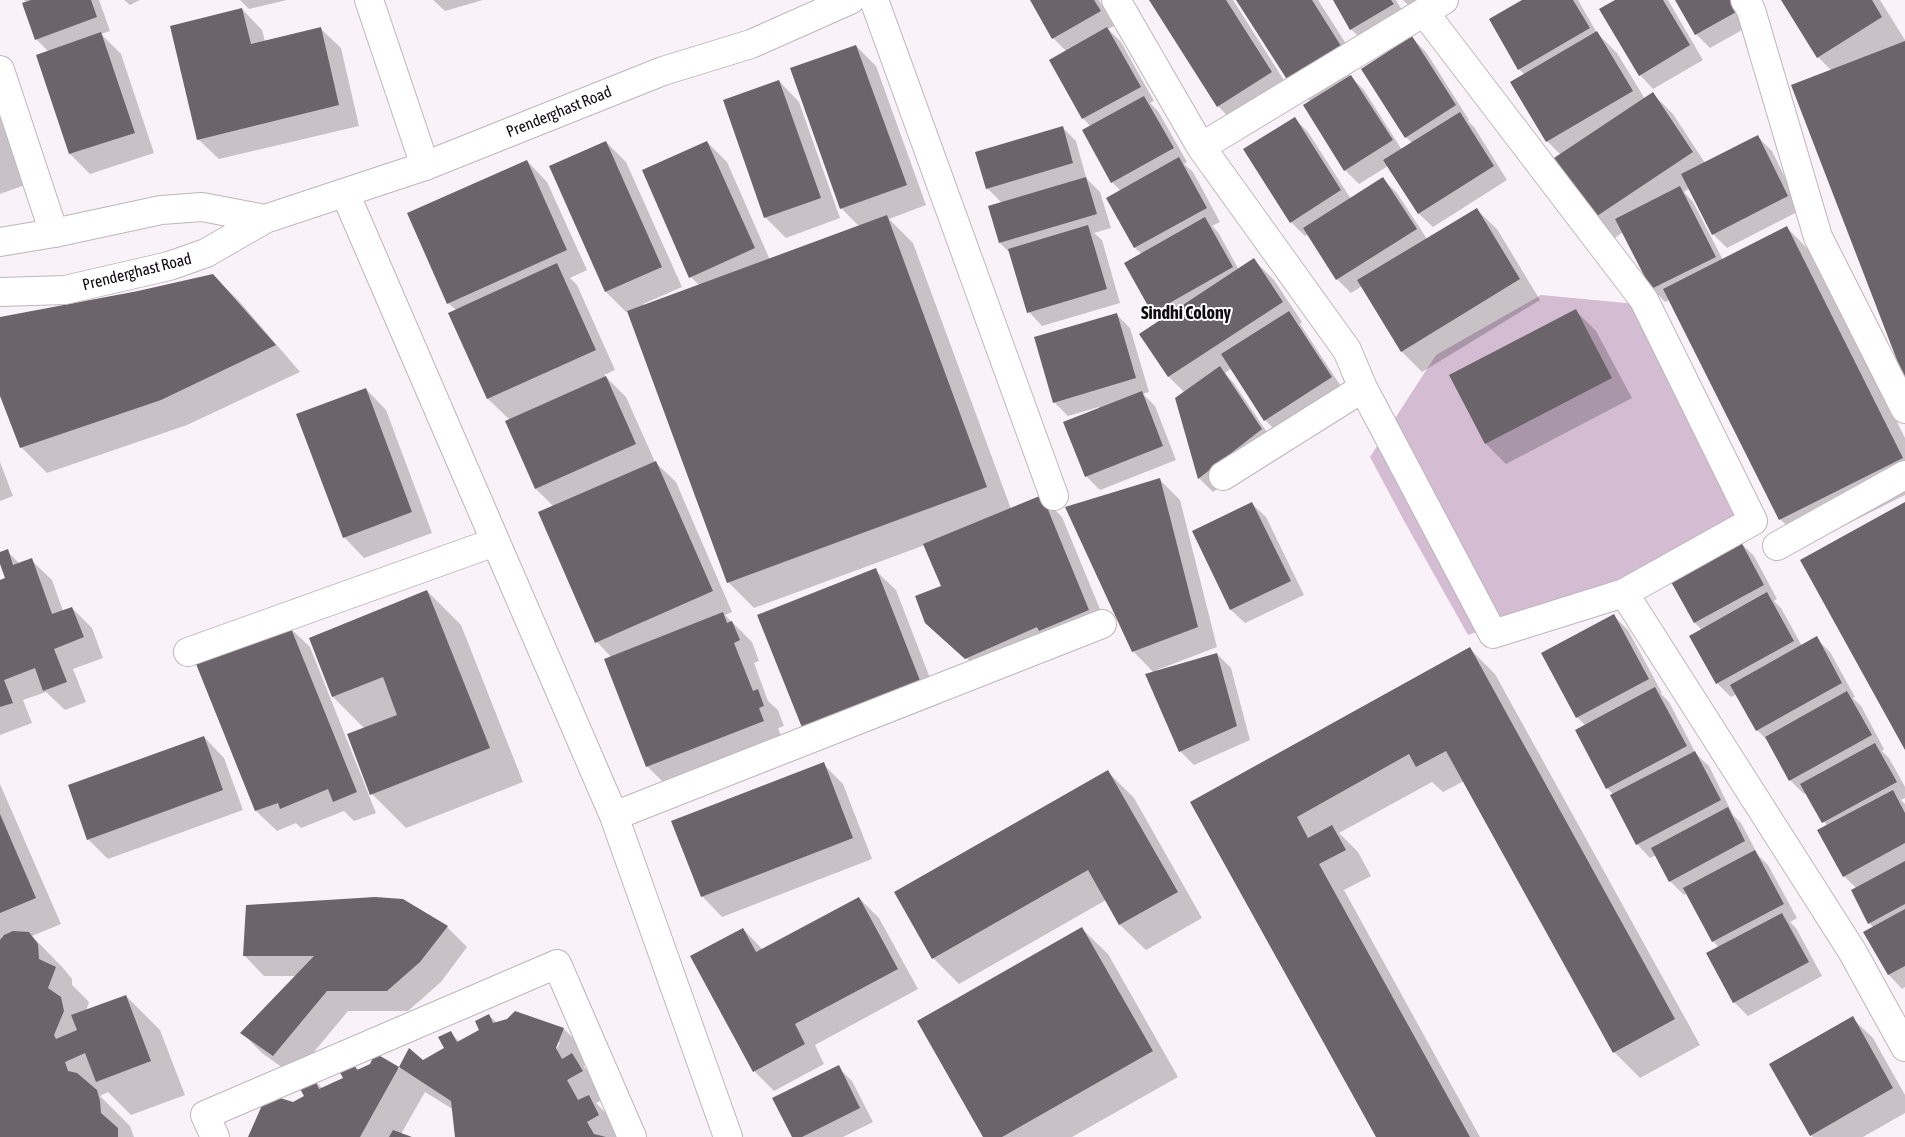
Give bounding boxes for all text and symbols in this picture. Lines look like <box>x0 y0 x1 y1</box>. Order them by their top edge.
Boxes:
street label: Prenderghast Road <box>504 82 614 142</box>
street label: Prenderghast Road <box>80 249 194 295</box>
district label: Sindhi Colony <box>1141 302 1231 324</box>

